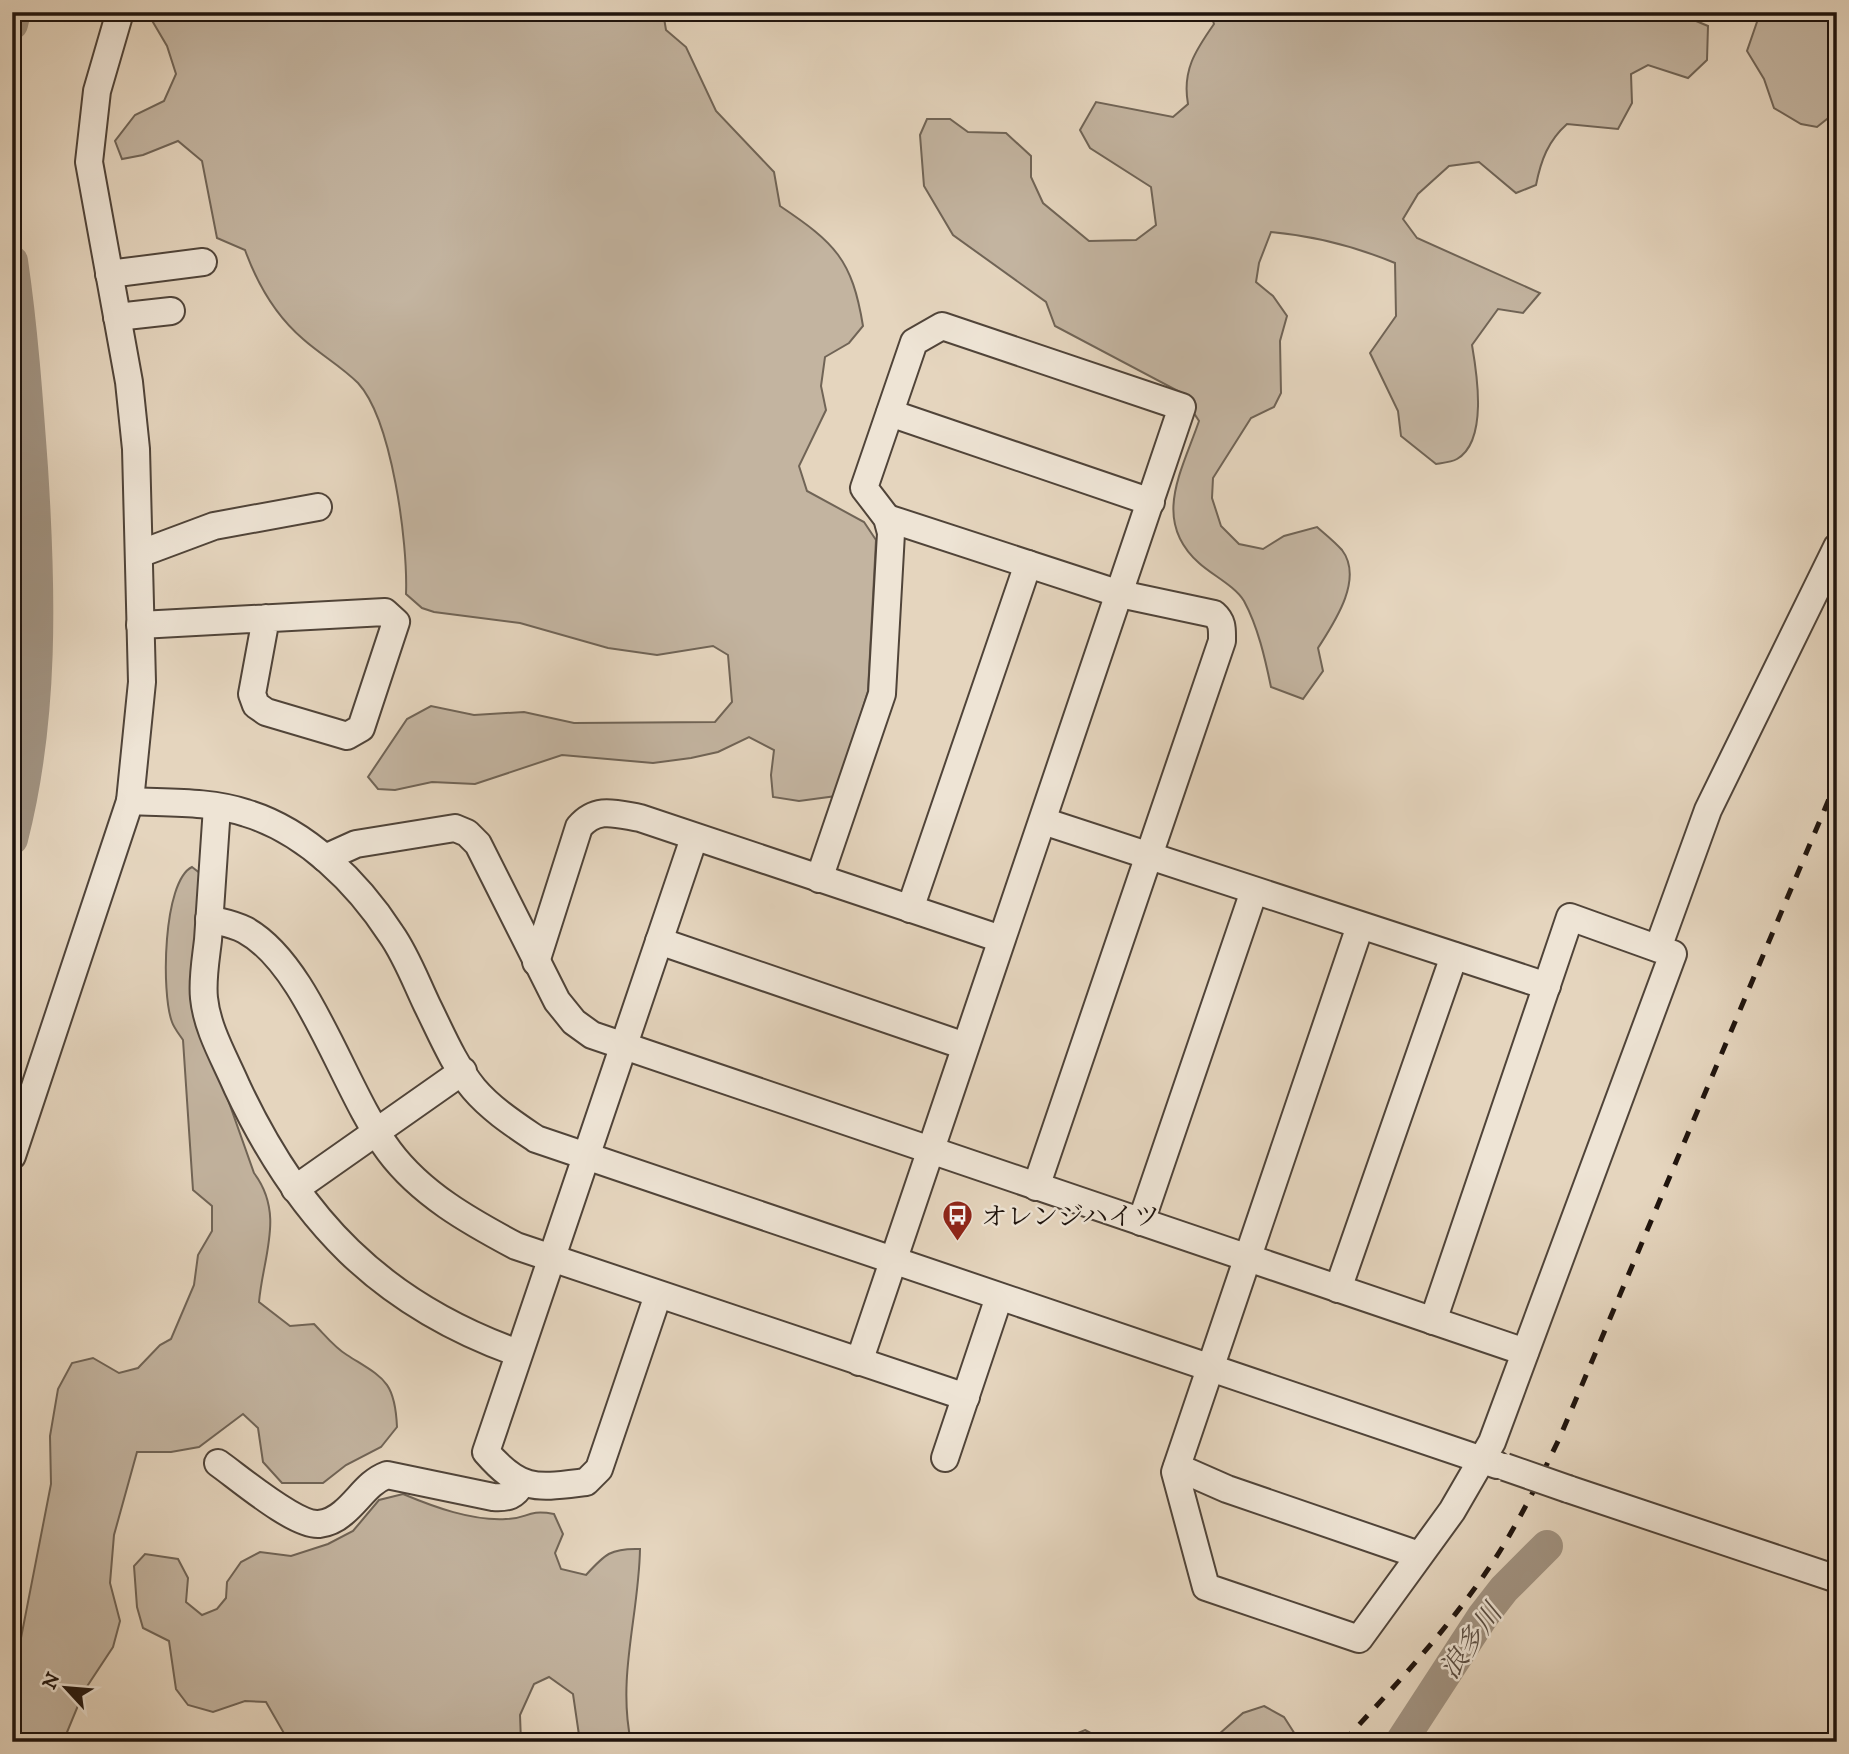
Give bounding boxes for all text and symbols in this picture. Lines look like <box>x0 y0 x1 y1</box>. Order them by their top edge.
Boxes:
bus stop icon: オレンジハイツ <box>941 1199 975 1243</box>
place label: オレンジハイツ <box>981 1201 1160 1234</box>
water label: 浪多川 <box>1432 1595 1512 1686</box>
north arrow <box>32 1652 102 1722</box>
text: N <box>38 1669 66 1693</box>

